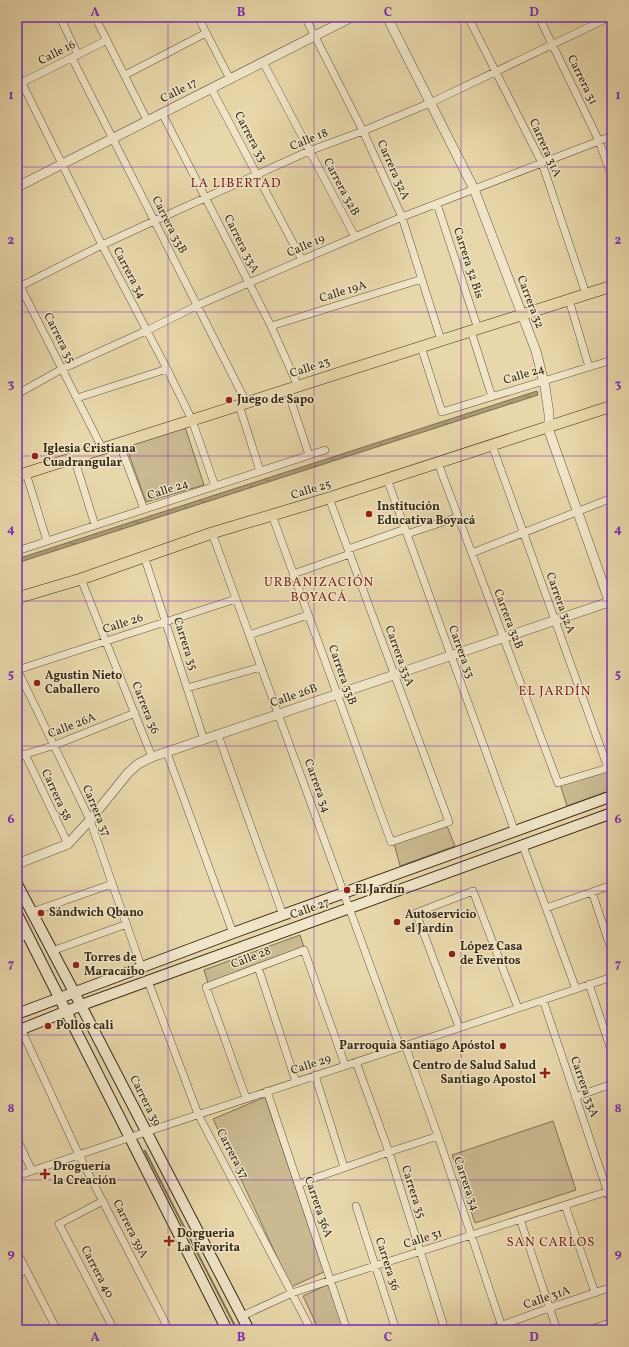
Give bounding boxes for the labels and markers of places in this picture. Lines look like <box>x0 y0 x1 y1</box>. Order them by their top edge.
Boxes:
place label: Juego de Sapo <box>236 392 314 408</box>
marker: Juego de Sapo <box>224 395 234 405</box>
place label: Iglesia Cristiana Cuadrangular <box>43 441 136 471</box>
marker: Iglesia Cristiana Cuadrangular <box>30 451 40 461</box>
place label: Institución Educativa Boyacá <box>377 499 476 529</box>
marker: Institución Educativa Boyacá <box>364 509 374 519</box>
place label: Agustin Nieto Caballero <box>45 668 122 698</box>
marker: Agustin Nieto Caballero <box>32 678 42 688</box>
place label: El Jardín <box>355 882 405 898</box>
marker: El Jardín <box>342 885 352 895</box>
place label: Sándwich Qbano <box>49 905 144 921</box>
place label: Autoservicio el Jardín <box>405 907 477 937</box>
marker: Sándwich Qbano <box>36 908 46 918</box>
marker: Autoservicio el Jardín <box>392 917 402 927</box>
place label: López Casa de Eventos <box>460 939 523 969</box>
marker: López Casa de Eventos <box>447 949 457 959</box>
place label: Torres de Maracaibo <box>84 950 145 980</box>
marker: Torres de Maracaibo <box>71 960 81 970</box>
place label: Pollos cali <box>56 1018 114 1034</box>
marker: Pollos cali <box>43 1021 53 1031</box>
place label: Parroquia Santiago Apóstol <box>339 1038 495 1054</box>
marker: Parroquia Santiago Apóstol <box>498 1041 508 1051</box>
place label: Centro de Salud Salud Santiago Apostol <box>413 1058 537 1088</box>
marker: Centro de Salud Salud Santiago Apostol <box>539 1067 551 1079</box>
place label: Droguería la Creación <box>53 1159 117 1189</box>
marker: Droguería la Creación <box>40 1169 50 1179</box>
place label: Dorgueria La Favorita <box>177 1226 241 1256</box>
marker: Dorgueria La Favorita <box>164 1236 174 1246</box>

